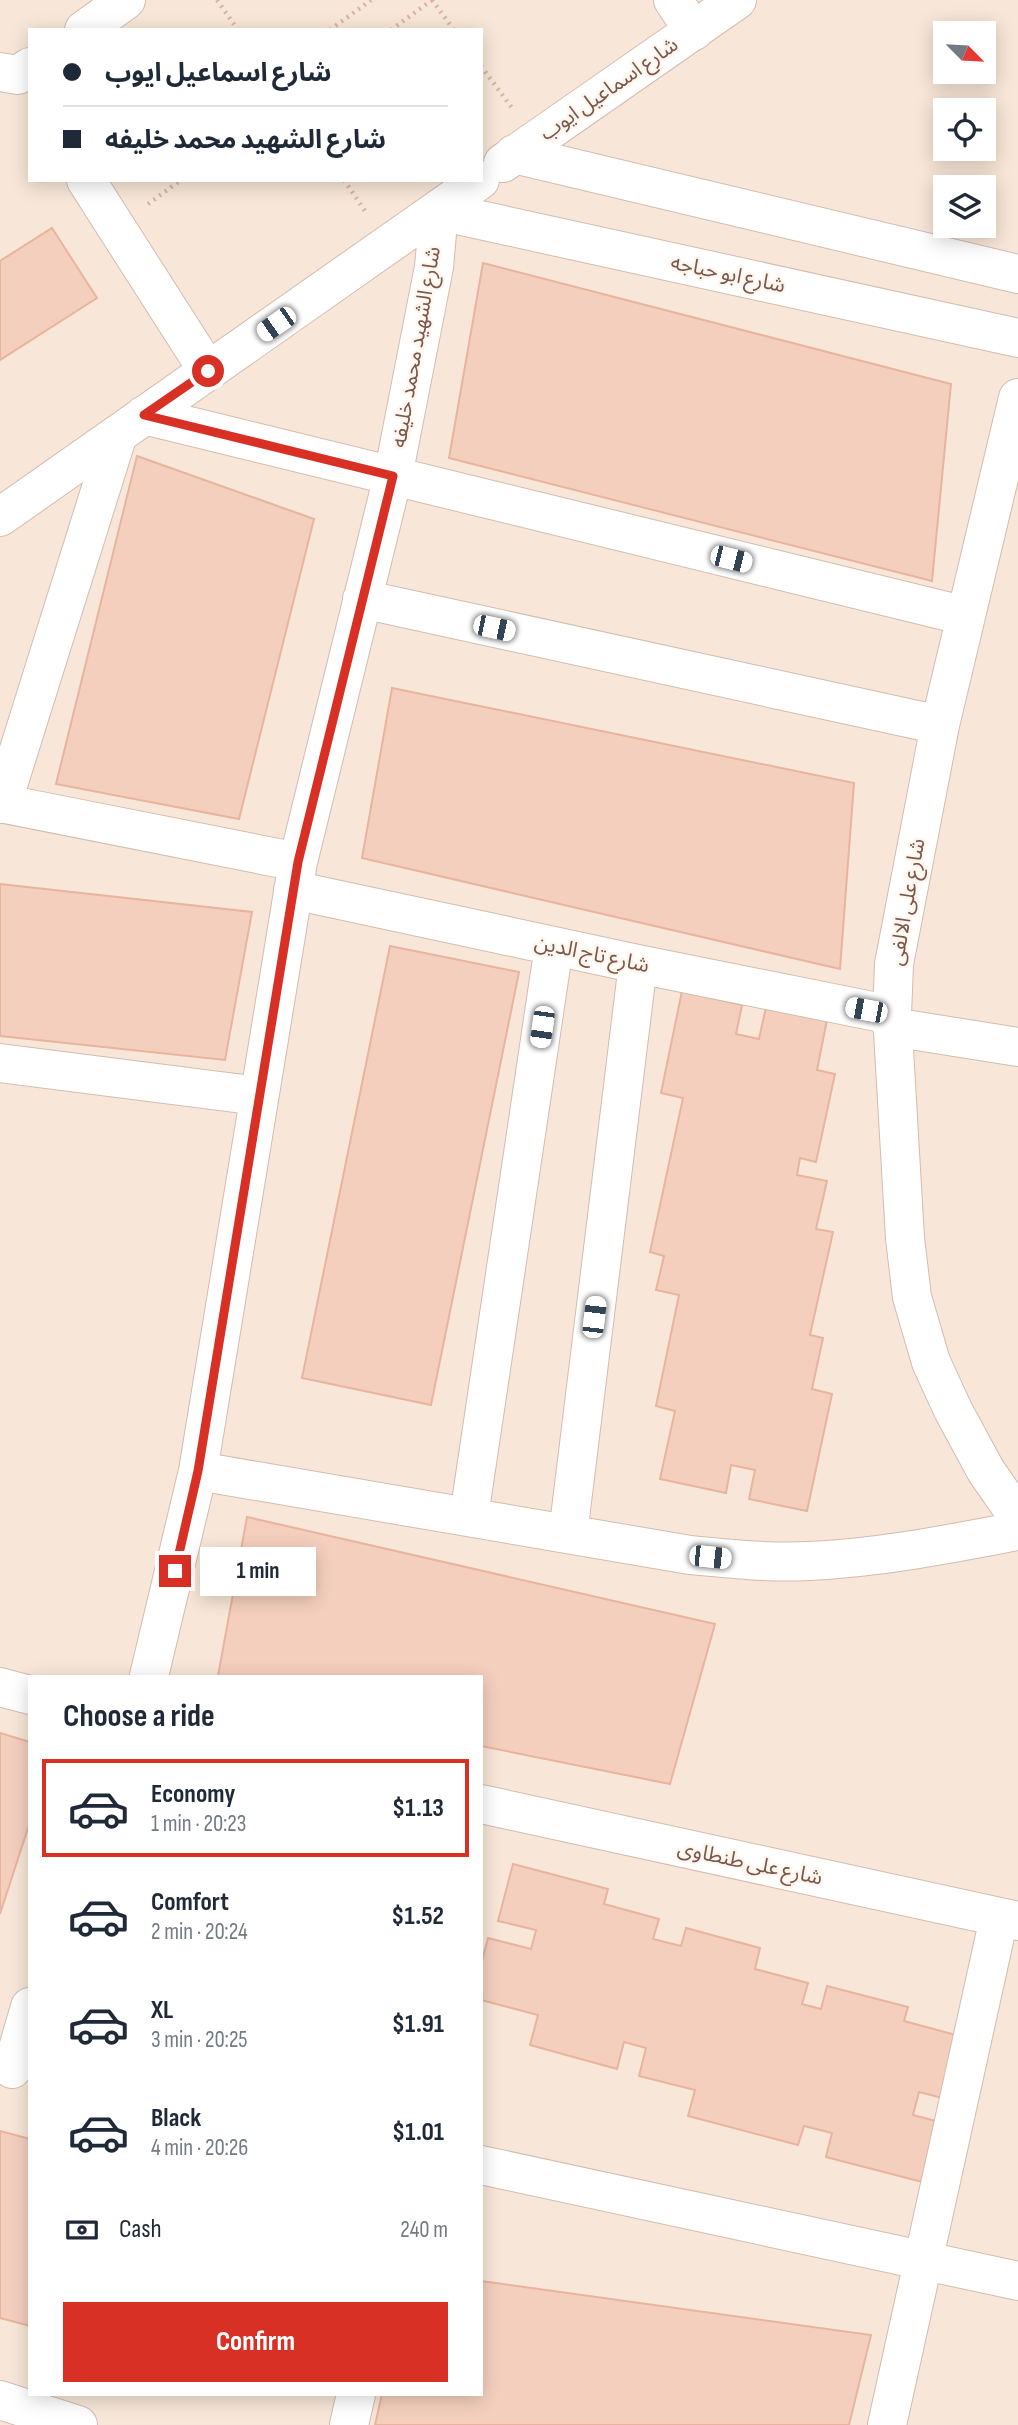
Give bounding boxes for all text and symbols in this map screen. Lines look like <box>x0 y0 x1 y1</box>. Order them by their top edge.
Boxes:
north arrow <box>933 21 996 84</box>
map controls <box>933 21 996 238</box>
street label: شارع اسماعيل ايوب <box>535 32 684 148</box>
text: شارع اسماعيل ايوب <box>105 58 332 89</box>
button: locate <box>933 98 996 161</box>
text: شارع الشهيد محمد خليفه <box>105 125 386 156</box>
button: layers <box>933 175 996 238</box>
street label: شارع الشهيد محمد خليفه <box>386 245 448 450</box>
street label: شارع ابو حباجه <box>668 250 788 300</box>
car <box>253 303 300 345</box>
route start <box>192 355 224 387</box>
car <box>709 544 754 574</box>
car <box>472 613 517 643</box>
street label: شارع على الالفى <box>884 837 932 968</box>
street label: شارع تاج الدين <box>532 930 652 980</box>
car <box>844 996 889 1024</box>
car <box>529 1005 556 1049</box>
car <box>582 1295 607 1339</box>
car <box>689 1544 732 1570</box>
callout: 1 min <box>200 1546 315 1596</box>
route end <box>159 1555 191 1587</box>
text: 1 min <box>237 1557 279 1585</box>
text: Choose a ride <box>63 1697 215 1736</box>
icon: car <box>67 1777 130 1840</box>
text: Economy <box>151 1779 235 1810</box>
text: $1.13 <box>392 1793 444 1824</box>
text: 1 min · 20:23 <box>151 1810 246 1838</box>
street label: شارع على طنطاوى <box>675 1835 825 1893</box>
icon: car <box>67 1885 130 1948</box>
text: Comfort <box>151 1887 229 1918</box>
text: $1.52 <box>391 1901 444 1932</box>
text: 2 min · 20:24 <box>151 1918 248 1946</box>
icon: car <box>67 1993 130 2056</box>
text: XL <box>151 1995 173 2026</box>
text: $1.91 <box>392 2009 444 2040</box>
text: 3 min · 20:25 <box>151 2026 248 2054</box>
icon: car <box>67 2101 130 2164</box>
text: Black <box>151 2103 201 2134</box>
text: $1.01 <box>392 2117 444 2148</box>
text: 4 min · 20:26 <box>151 2134 248 2162</box>
icon: cash <box>63 2211 101 2249</box>
text: Cash <box>119 2214 162 2245</box>
text: 240 m <box>400 2216 448 2244</box>
button: Confirm <box>63 2302 448 2382</box>

